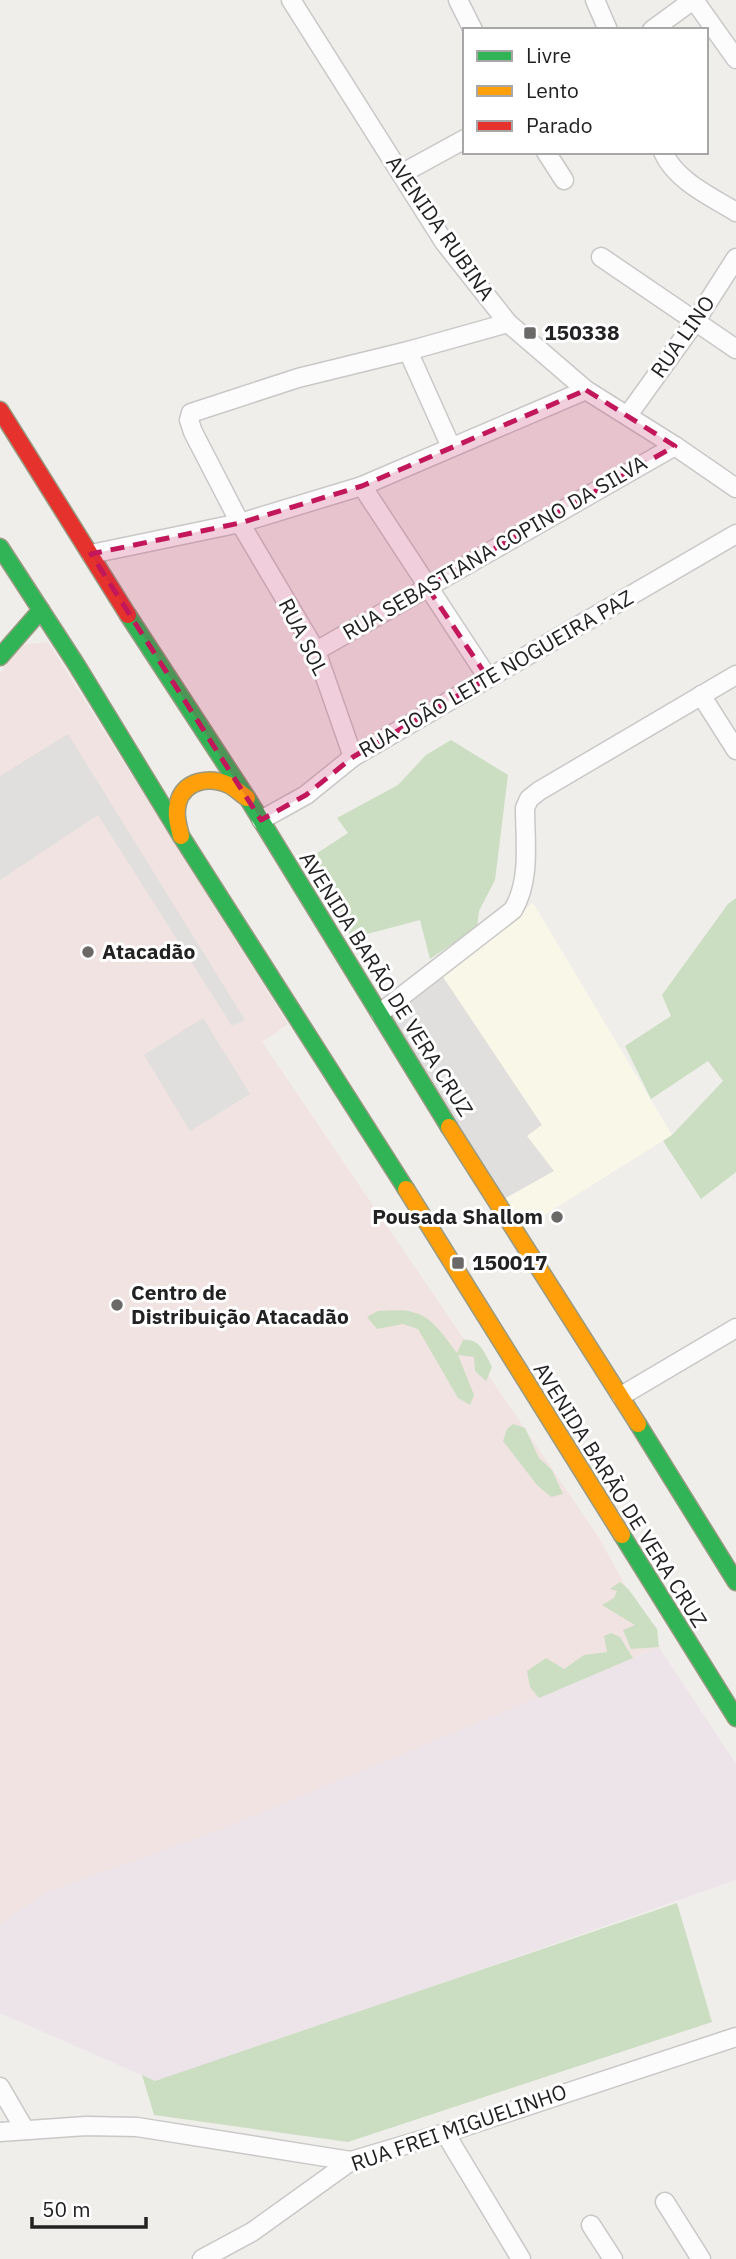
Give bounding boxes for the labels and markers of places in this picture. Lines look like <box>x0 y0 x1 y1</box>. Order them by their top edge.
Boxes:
place label: 150338 <box>544 318 620 346</box>
marker: 150338 <box>522 325 538 341</box>
place label: Atacadão <box>102 937 196 965</box>
marker: Atacadão <box>80 944 96 960</box>
place label: Pousada Shallom <box>372 1202 543 1230</box>
marker: Pousada Shallom <box>549 1209 565 1225</box>
place label: 150017 <box>472 1248 548 1276</box>
marker: 150017 <box>450 1255 466 1271</box>
place label: Centro de Distribuição Atacadão <box>131 1278 349 1330</box>
marker: Centro de Distribuição Atacadão <box>109 1297 125 1313</box>

